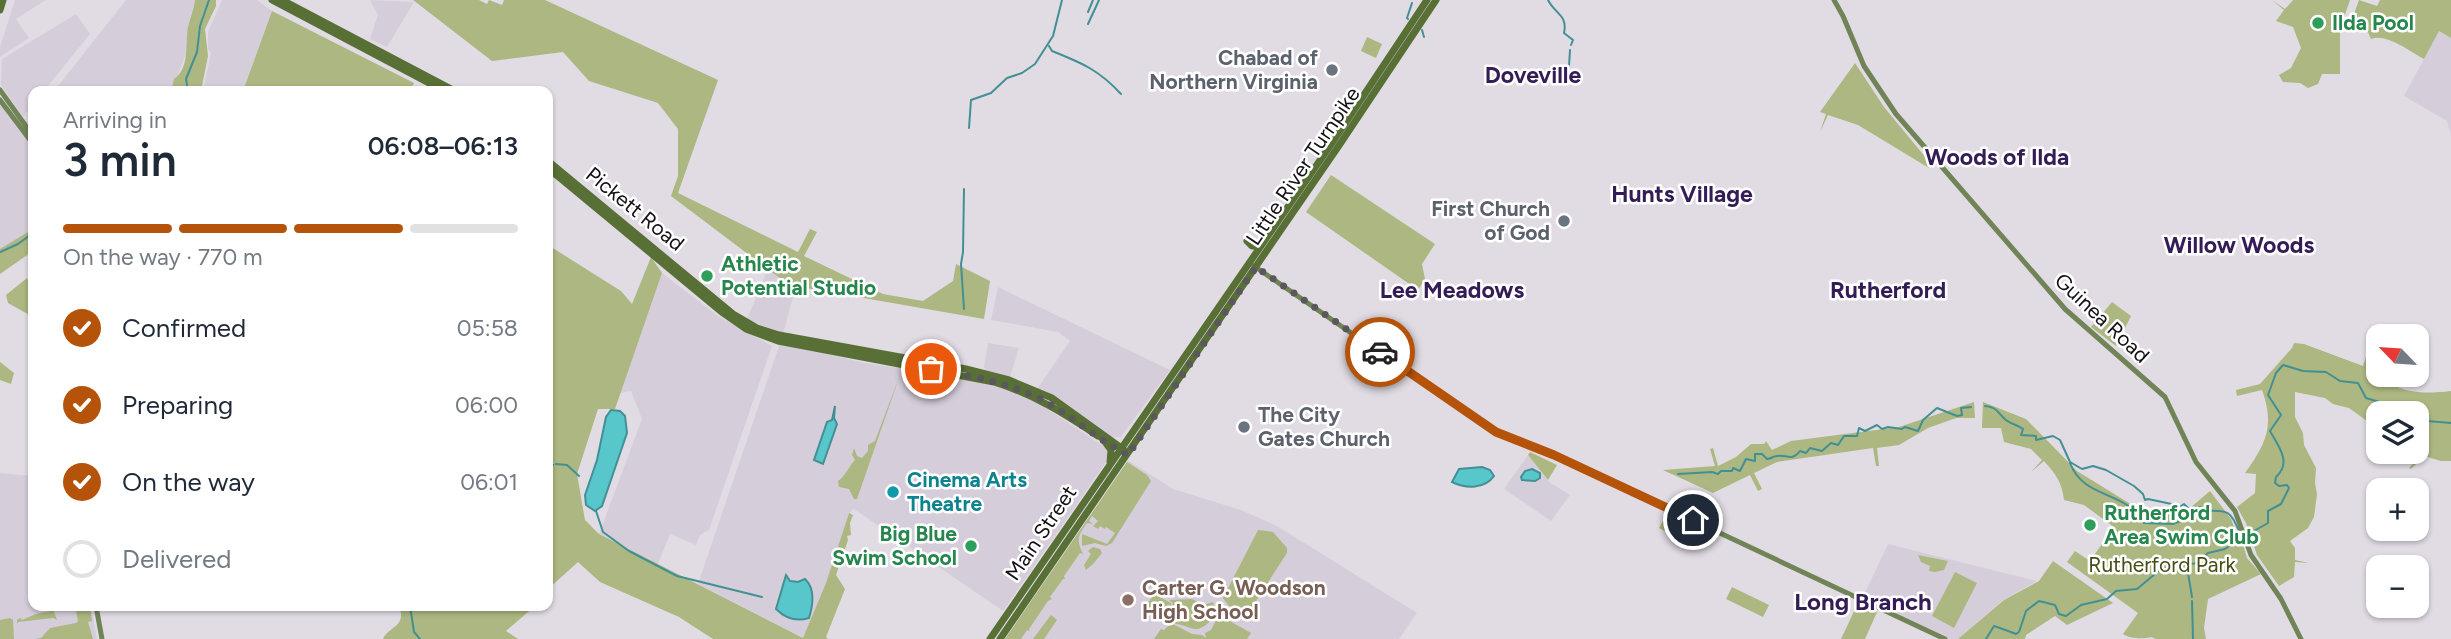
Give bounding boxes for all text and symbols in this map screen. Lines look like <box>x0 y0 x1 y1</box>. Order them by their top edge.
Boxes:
place label: Ilda Pool <box>2332 10 2414 35</box>
marker: Ilda Pool <box>2310 15 2326 31</box>
place label: Chabad of Northern Virginia <box>1149 45 1319 94</box>
district label: Doveville <box>1485 61 1581 89</box>
marker: Chabad of Northern Virginia <box>1324 62 1340 78</box>
street label: Little River Turnpike <box>1240 82 1365 249</box>
text: Arriving in <box>63 106 167 134</box>
text: 06:08–06:13 <box>368 130 518 162</box>
text: 3 min <box>63 132 177 188</box>
district label: Woods of Ilda <box>1925 143 2069 171</box>
street label: Pickett Road <box>581 161 690 256</box>
district label: Hunts Village <box>1611 180 1753 208</box>
place label: First Church of God <box>1431 196 1550 245</box>
marker: First Church of God <box>1556 213 1572 229</box>
district label: Willow Woods <box>2164 231 2314 259</box>
text: On the way · 770 m <box>63 243 262 271</box>
place label: Athletic Potential Studio <box>721 251 876 300</box>
marker: Athletic Potential Studio <box>699 268 715 284</box>
street label: Guinea Road <box>2050 268 2155 368</box>
district label: Lee Meadows <box>1380 276 1525 304</box>
district label: Rutherford <box>1830 276 1946 304</box>
icon: check <box>63 309 101 347</box>
text: Confirmed <box>122 312 246 344</box>
text: 05:58 <box>457 314 518 342</box>
courier <box>1345 317 1415 387</box>
north arrow <box>2366 324 2429 387</box>
map controls <box>2366 324 2429 618</box>
icon: car <box>1361 333 1399 371</box>
pin <box>901 339 961 399</box>
icon: bag <box>912 350 950 388</box>
icon: check <box>63 386 101 424</box>
text: Preparing <box>122 389 233 421</box>
text: 06:00 <box>455 391 518 419</box>
button: layers <box>2366 401 2429 464</box>
place label: The City Gates Church <box>1258 402 1390 451</box>
marker: The City Gates Church <box>1236 419 1252 435</box>
icon: check <box>63 463 101 501</box>
text: On the way <box>122 466 255 498</box>
place label: Cinema Arts Theatre <box>907 467 1027 516</box>
text: 06:01 <box>460 468 518 496</box>
button: + <box>2366 478 2429 541</box>
street label: Main Street <box>1000 480 1081 585</box>
marker: Cinema Arts Theatre <box>885 484 901 500</box>
pin <box>1663 490 1723 550</box>
place label: Rutherford Area Swim Club <box>2104 500 2259 549</box>
icon: home <box>1674 501 1712 539</box>
marker: Rutherford Area Swim Club <box>2082 517 2098 533</box>
place label: Big Blue Swim School <box>832 521 957 570</box>
marker: Big Blue Swim School <box>963 538 979 554</box>
text: Delivered <box>122 543 231 575</box>
park label: Rutherford Park <box>2088 552 2237 577</box>
button: − <box>2366 555 2429 618</box>
place label: Carter G. Woodson High School <box>1142 575 1326 624</box>
district label: Long Branch <box>1794 587 1932 616</box>
marker: Carter G. Woodson High School <box>1120 592 1136 608</box>

